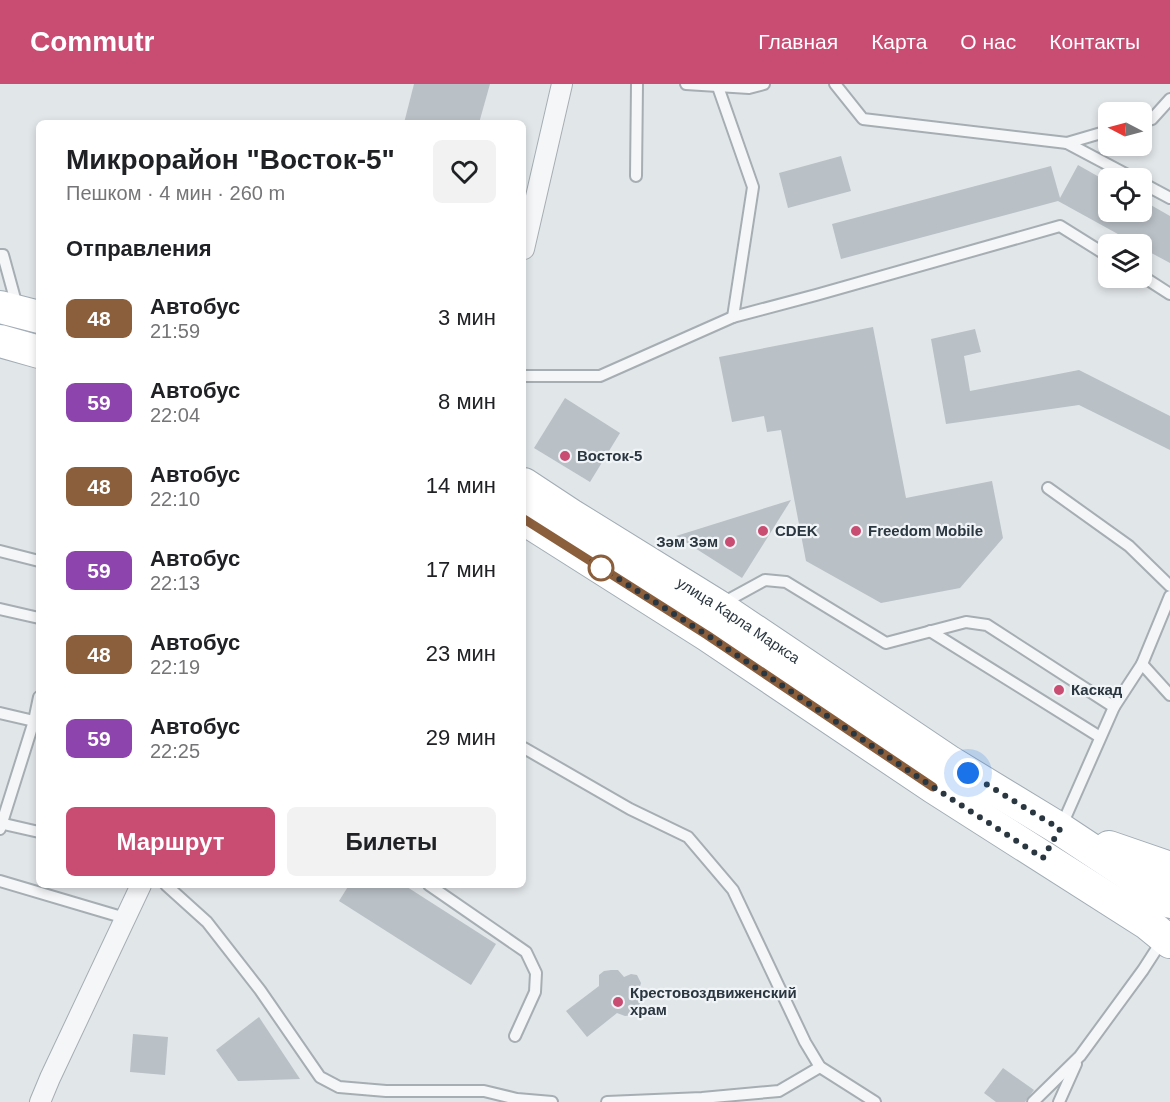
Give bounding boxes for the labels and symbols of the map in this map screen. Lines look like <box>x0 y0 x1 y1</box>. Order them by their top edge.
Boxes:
north arrow <box>1098 102 1152 156</box>
place label: Восток-5 <box>577 447 642 464</box>
marker: Восток-5 <box>558 449 572 463</box>
place label: CDEK <box>775 522 818 539</box>
place label: Freedom Mobile <box>868 522 983 539</box>
marker: CDEK <box>756 524 770 538</box>
marker: Freedom Mobile <box>849 524 863 538</box>
place label: Зәм Зәм <box>656 533 718 550</box>
marker: Зәм Зәм <box>723 535 737 549</box>
unlabelled marker <box>588 555 614 581</box>
street label: улица Карла Маркса <box>674 574 804 667</box>
place label: Каскад <box>1071 681 1123 698</box>
marker: Каскад <box>1052 683 1066 697</box>
your location <box>953 758 983 788</box>
place label: Крестовоздвиженский храм <box>630 984 797 1018</box>
marker: Крестовоздвиженский храм <box>611 995 625 1009</box>

